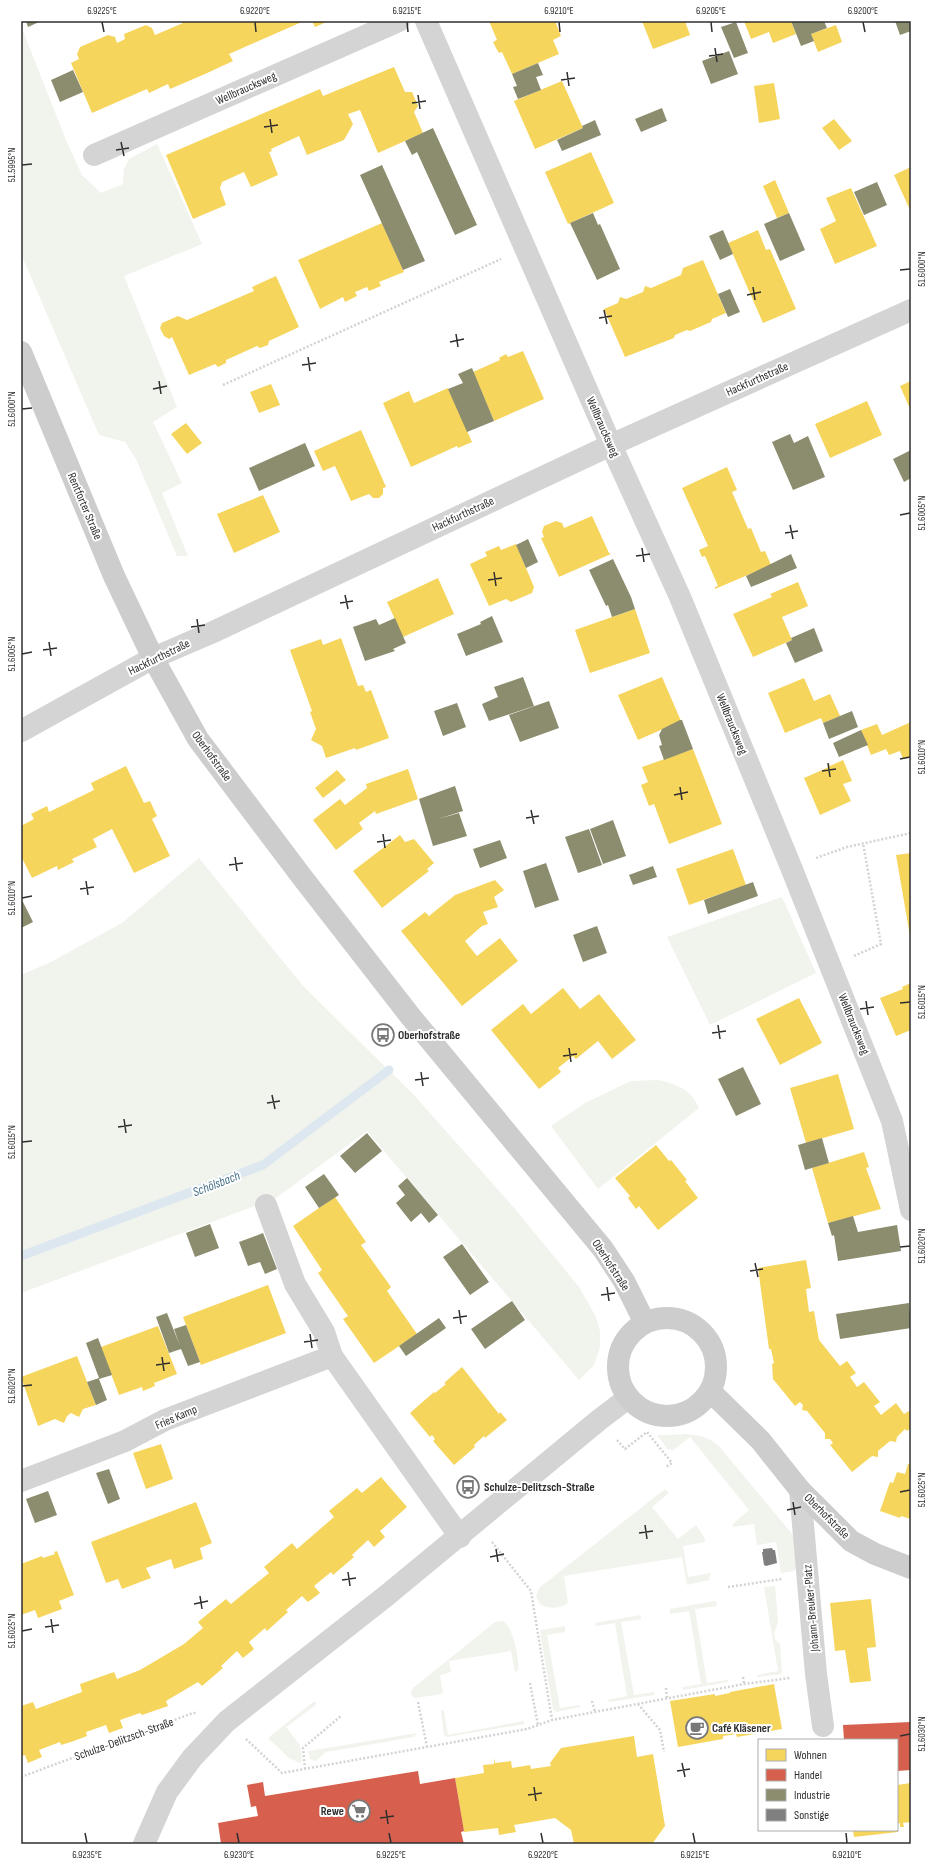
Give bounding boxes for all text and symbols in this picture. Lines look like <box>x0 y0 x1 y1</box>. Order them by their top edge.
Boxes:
text: 6.9225°E <box>87 5 117 17</box>
text: 6.9220°E <box>240 5 270 17</box>
text: 6.9215°E <box>392 5 422 17</box>
text: 6.9210°E <box>544 5 574 17</box>
text: 6.9205°E <box>696 5 726 17</box>
text: 6.9200°E <box>848 5 878 17</box>
street label: Wellbraucksweg <box>214 68 279 108</box>
text: 51.5995°N <box>6 148 18 182</box>
text: 51.6000°N <box>916 251 928 287</box>
street label: Hackfurthstraße <box>724 359 791 400</box>
text: 51.6000°N <box>6 391 18 427</box>
street label: Wellbraucksweg <box>583 395 623 460</box>
street label: Rentforter Straße <box>64 471 105 542</box>
street label: Hackfurthstraße <box>430 493 497 535</box>
text: 51.6005°N <box>916 496 928 530</box>
street label: Hackfurthstraße <box>126 636 193 679</box>
text: 51.6005°N <box>6 637 18 671</box>
street label: Wellbraucksweg <box>712 691 751 757</box>
street label: Oberhofstraße <box>188 728 235 784</box>
text: 51.6010°N <box>916 740 928 774</box>
text: 51.6010°N <box>6 881 18 915</box>
text: 51.6015°N <box>916 985 928 1019</box>
street label: Wellbraucksweg <box>834 991 873 1057</box>
bus stop icon: Oberhofstraße <box>370 1022 396 1048</box>
place label: Oberhofstraße <box>398 1028 460 1043</box>
text: 51.6015°N <box>6 1125 18 1159</box>
water label: Schölsbach <box>190 1167 243 1200</box>
text: 51.6020°N <box>916 1229 928 1263</box>
street label: Oberhofstraße <box>588 1237 633 1294</box>
text: 51.6020°N <box>6 1369 18 1403</box>
street label: Fries Kamp <box>153 1402 199 1433</box>
text: 51.6025°N <box>916 1473 928 1507</box>
bus stop icon: Schulze-Delitzsch-Straße <box>455 1474 481 1500</box>
place label: Schulze-Delitzsch-Straße <box>484 1480 595 1495</box>
street label: Oberhofstraße <box>801 1490 853 1542</box>
street label: Johann-Breuker-Platz <box>800 1563 823 1653</box>
text: 51.6025°N <box>6 1614 18 1648</box>
street label: Schulze-Delitzsch-Straße <box>73 1715 176 1764</box>
cafe icon: Café Kläsener <box>684 1715 710 1741</box>
text: 51.6030°N <box>916 1716 928 1752</box>
place label: Café Kläsener <box>712 1721 771 1736</box>
legend <box>758 1739 898 1831</box>
text: Wohnen <box>794 1748 827 1763</box>
text: Handel <box>794 1768 822 1783</box>
text: Industrie <box>794 1788 830 1803</box>
supermarket icon: Rewe <box>346 1798 372 1824</box>
place label: Rewe <box>321 1804 344 1819</box>
text: Sonstige <box>794 1808 829 1823</box>
text: 6.9235°E <box>72 1849 102 1861</box>
text: 6.9230°E <box>224 1849 254 1861</box>
text: 6.9225°E <box>376 1849 406 1861</box>
text: 6.9220°E <box>528 1849 558 1861</box>
text: 6.9215°E <box>680 1849 710 1861</box>
text: 6.9210°E <box>832 1849 862 1861</box>

